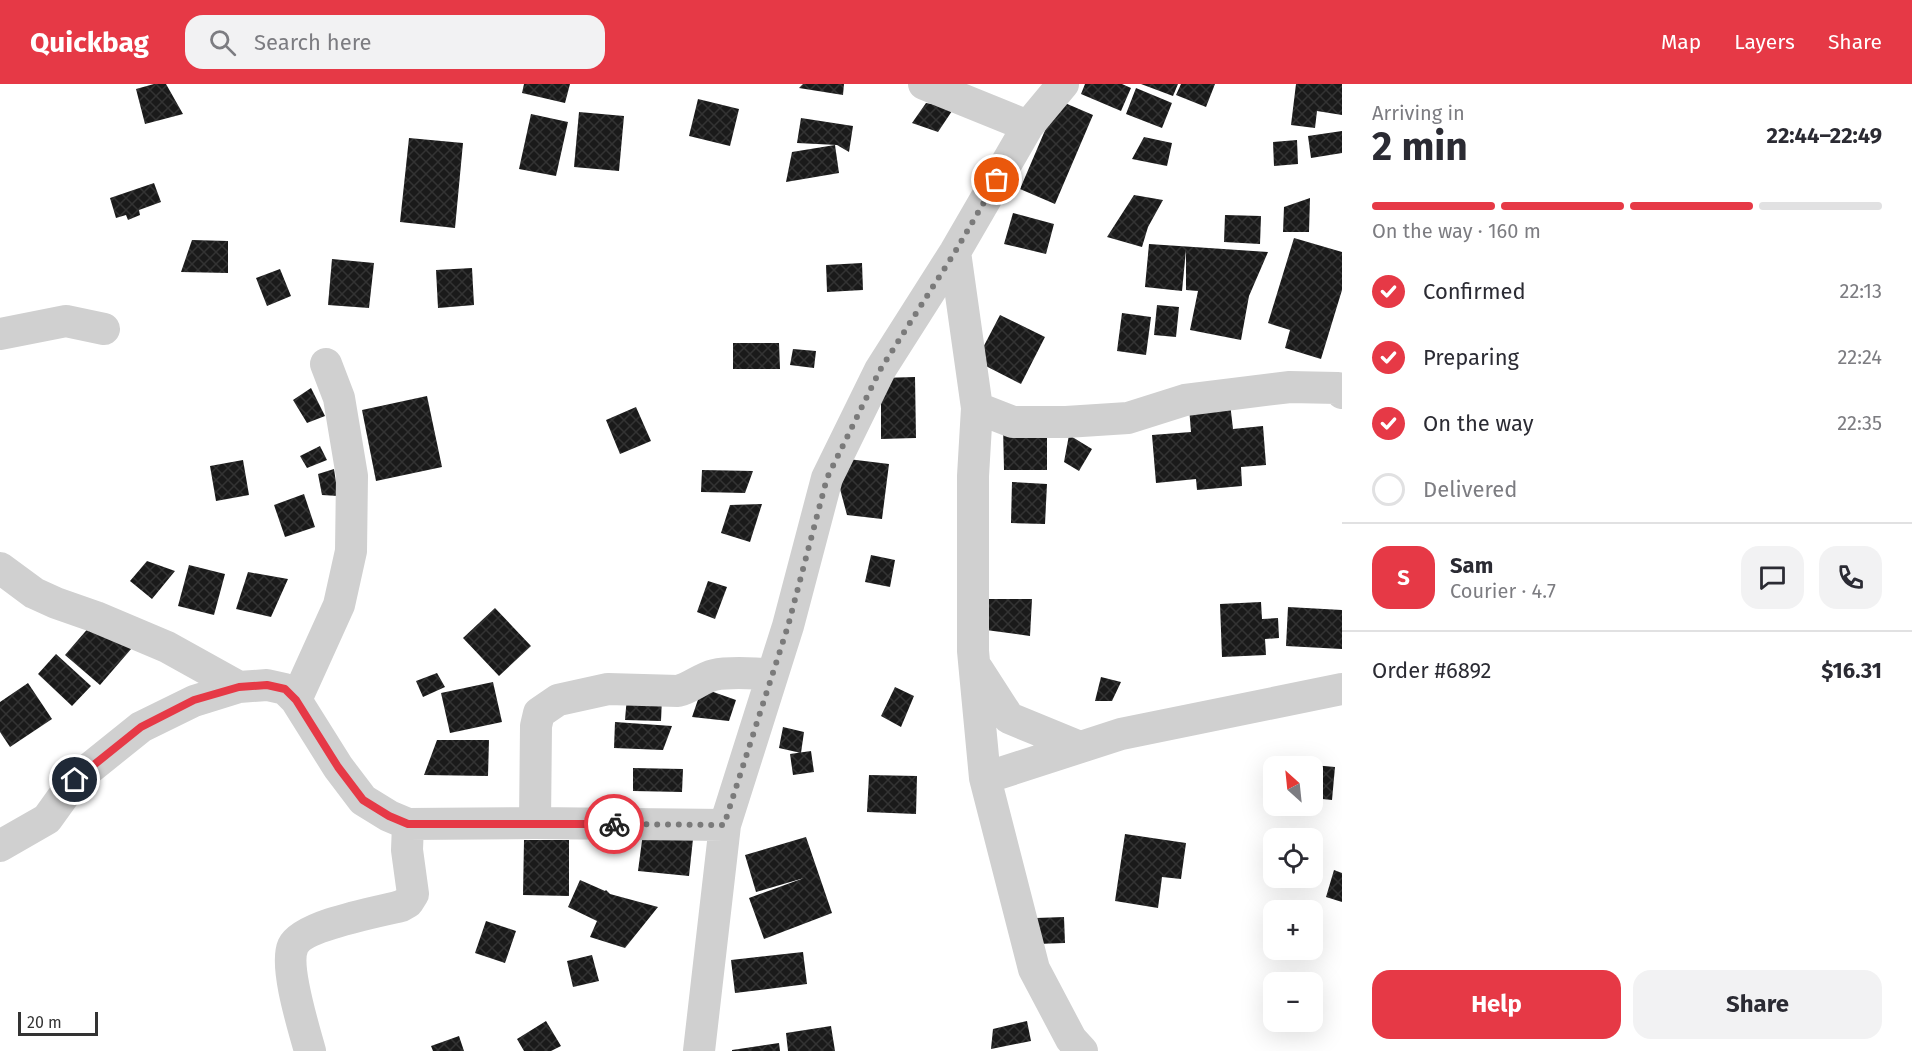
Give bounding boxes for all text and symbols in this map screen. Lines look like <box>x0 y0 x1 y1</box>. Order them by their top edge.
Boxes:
search box <box>185 15 605 69</box>
text: Quickbag <box>30 26 149 59</box>
icon: search <box>206 26 239 59</box>
text: Search here <box>254 29 372 56</box>
text: Map <box>1661 29 1701 55</box>
text: Layers <box>1734 29 1795 55</box>
text: Share <box>1828 29 1882 55</box>
text: Arriving in <box>1372 101 1465 125</box>
text: 22:44–22:49 <box>1767 122 1882 149</box>
text: 2 min <box>1372 124 1468 170</box>
pin <box>971 154 1022 205</box>
icon: bag <box>980 163 1013 196</box>
text: On the way · 160 m <box>1372 219 1541 243</box>
icon: check <box>1372 275 1405 308</box>
text: Confirmed <box>1423 278 1526 305</box>
text: 22:13 <box>1840 279 1882 303</box>
icon: check <box>1372 341 1405 374</box>
text: Preparing <box>1423 344 1519 371</box>
text: 22:24 <box>1837 345 1882 369</box>
icon: check <box>1372 407 1405 440</box>
text: On the way <box>1423 410 1534 437</box>
text: 22:35 <box>1837 411 1882 435</box>
text: Delivered <box>1423 476 1518 503</box>
button: chat <box>1741 546 1804 609</box>
button: phone <box>1819 546 1882 609</box>
text: Sam <box>1450 552 1493 579</box>
text: S <box>1397 564 1410 591</box>
text: Courier · 4.7 <box>1450 579 1556 603</box>
text: Order #6892 <box>1372 657 1491 684</box>
text: $16.31 <box>1821 657 1882 684</box>
pin <box>49 754 100 805</box>
north arrow <box>1263 756 1323 816</box>
map controls <box>1263 756 1323 1032</box>
icon: home <box>58 763 91 796</box>
courier <box>584 794 644 854</box>
icon: bike <box>598 808 631 841</box>
button: locate <box>1263 828 1323 888</box>
button: + <box>1263 900 1323 960</box>
button: Help <box>1372 970 1621 1039</box>
button: Share <box>1633 970 1882 1039</box>
button: − <box>1263 972 1323 1032</box>
scale bar <box>18 1009 98 1036</box>
text: 20 m <box>27 1013 62 1032</box>

